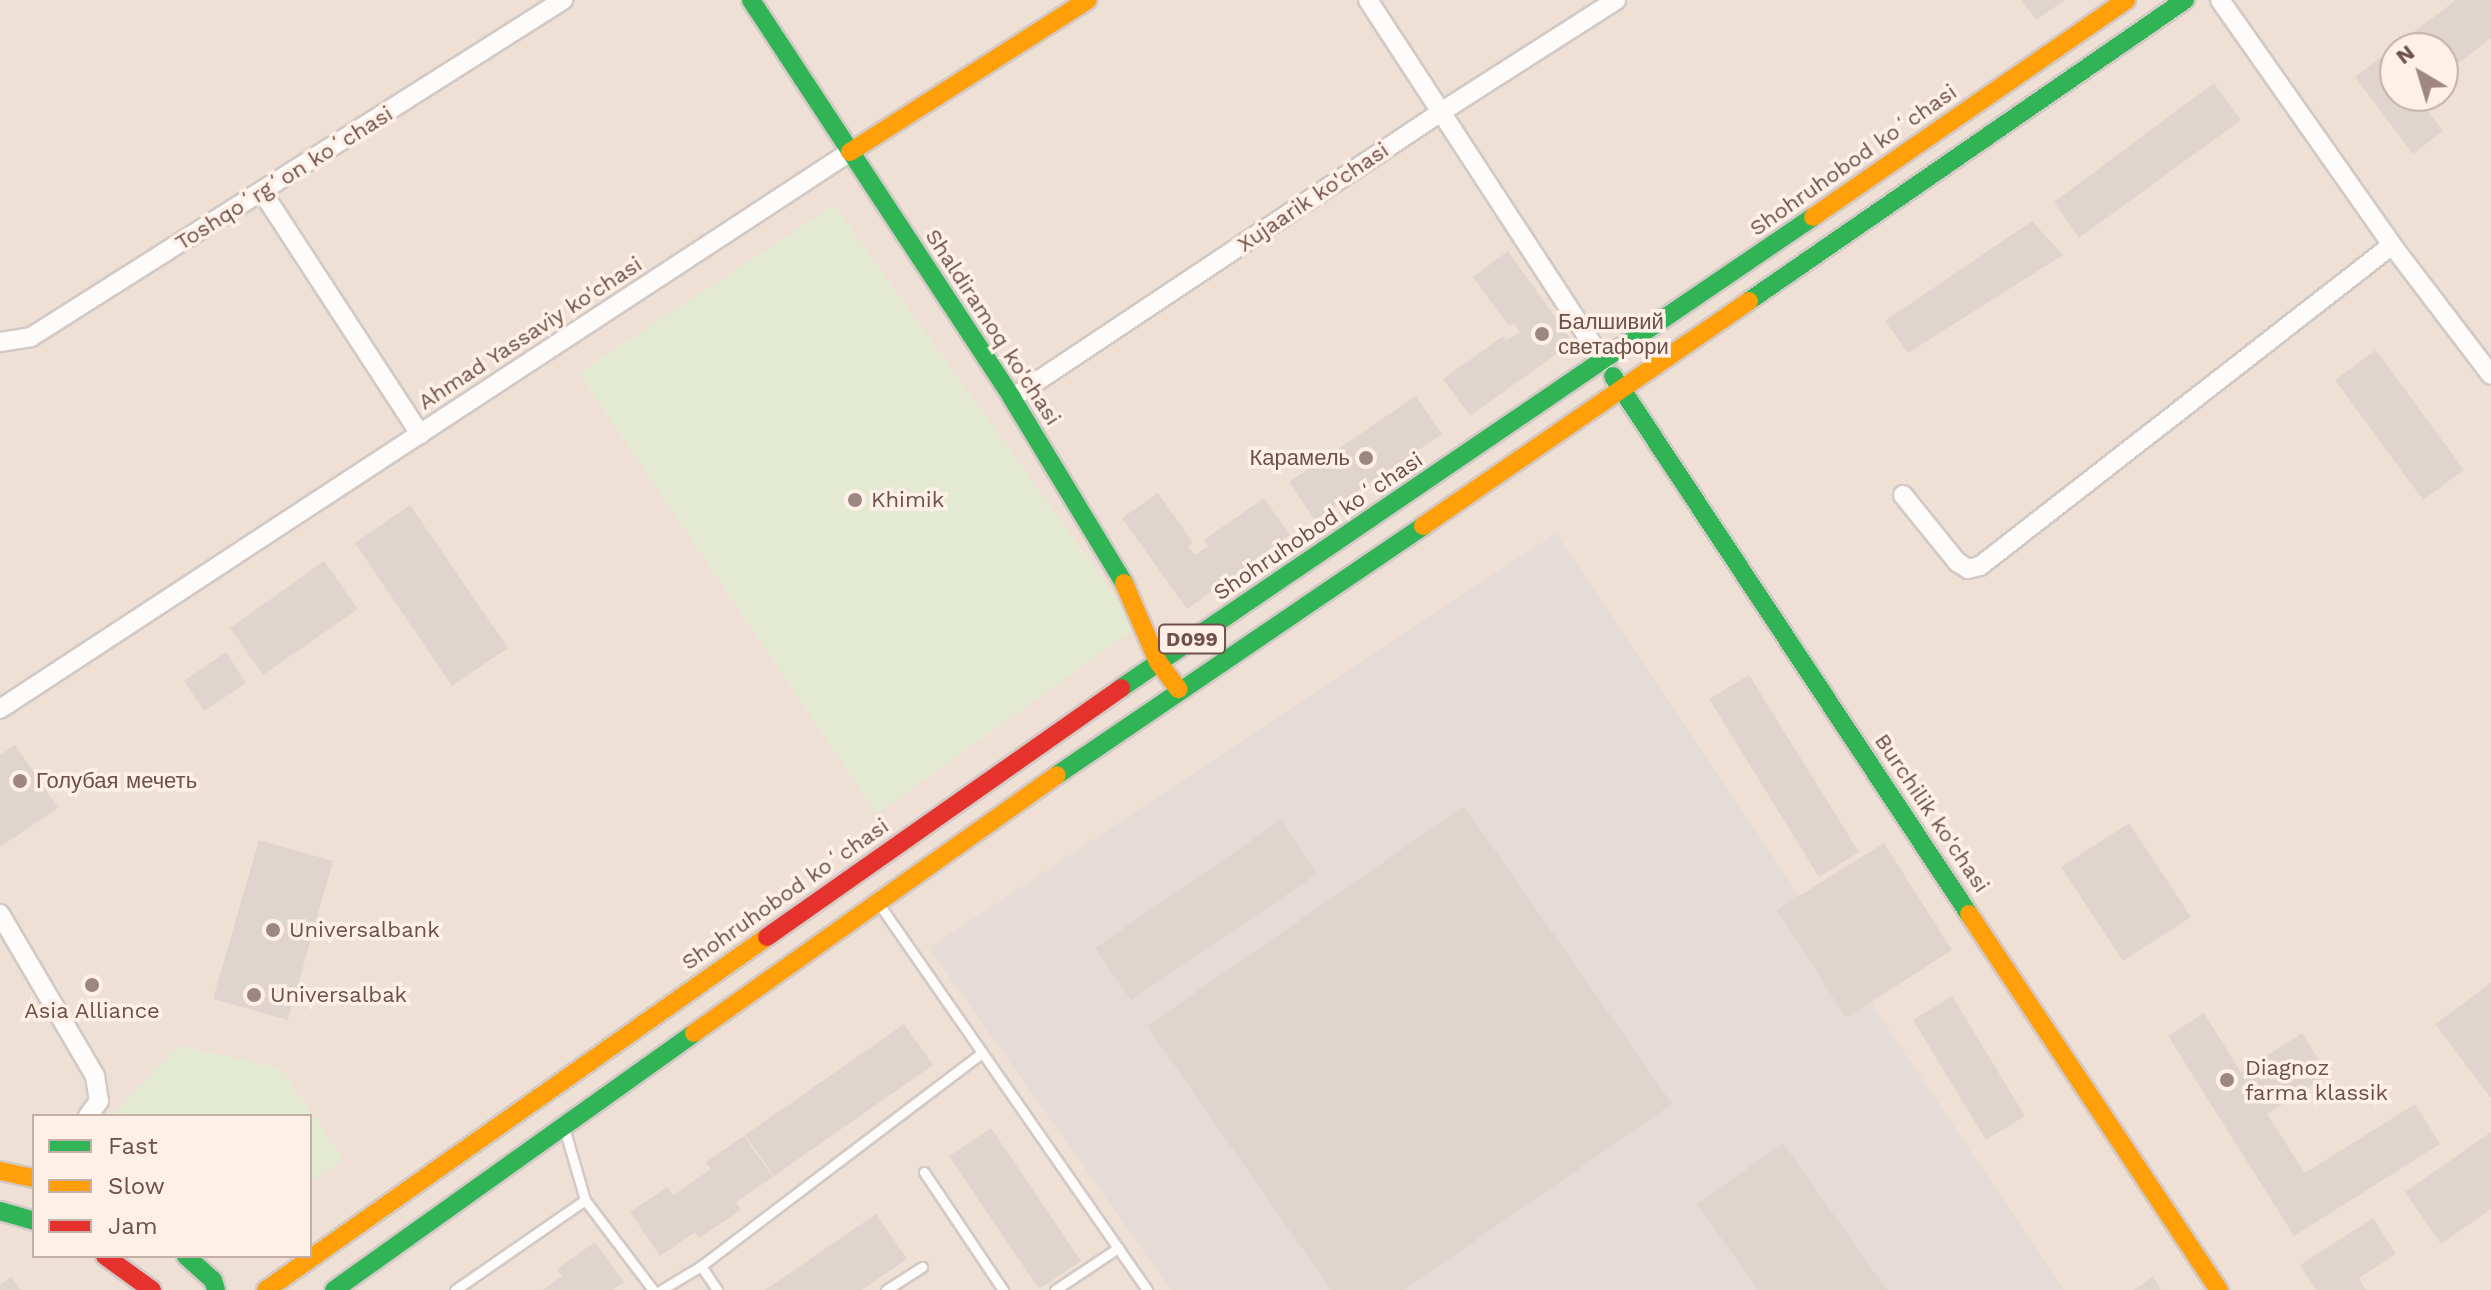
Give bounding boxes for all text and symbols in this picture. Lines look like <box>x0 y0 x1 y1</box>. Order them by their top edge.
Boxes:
north arrow <box>2379 32 2459 112</box>
text: N <box>2391 39 2419 69</box>
street label: Shohruhobod koʻchasi <box>1744 78 1962 242</box>
street label: Toshqoʻrgʻon koʻchasi <box>170 100 398 256</box>
street label: Xujaarik ko'chasi <box>1232 137 1394 257</box>
street label: Shaldiramoq ko'chasi <box>920 224 1066 430</box>
street label: Ahmad Yassaviy ko'chasi <box>413 250 647 416</box>
place label: Балшивий светафори <box>1558 308 1669 360</box>
marker: Балшивий светафори <box>1533 325 1551 343</box>
place label: Карамель <box>1250 445 1350 471</box>
street label: Shohruhobod koʻchasi <box>1208 446 1428 606</box>
marker: Карамель <box>1357 449 1375 467</box>
place label: Khimik <box>871 487 944 513</box>
marker: Khimik <box>846 491 864 509</box>
road number: D099 <box>1158 623 1226 655</box>
street label: Burchilik ko'chasi <box>1869 728 1995 898</box>
place label: Голубая мечеть <box>36 768 197 794</box>
marker: Голубая мечеть <box>11 772 29 790</box>
street label: Shohruhobod koʻchasi <box>676 812 894 976</box>
place label: Universalbank <box>289 917 440 943</box>
marker: Universalbank <box>264 921 282 939</box>
marker: Asia Alliance <box>83 976 101 994</box>
place label: Universalbak <box>270 982 407 1008</box>
marker: Universalbak <box>245 986 263 1004</box>
place label: Asia Alliance <box>24 998 160 1024</box>
place label: Diagnoz farma klassik <box>2245 1054 2389 1106</box>
marker: Diagnoz farma klassik <box>2216 1069 2238 1091</box>
legend <box>32 1114 312 1258</box>
text: Fast <box>108 1132 158 1160</box>
text: Slow <box>108 1172 165 1200</box>
text: Jam <box>108 1212 158 1240</box>

